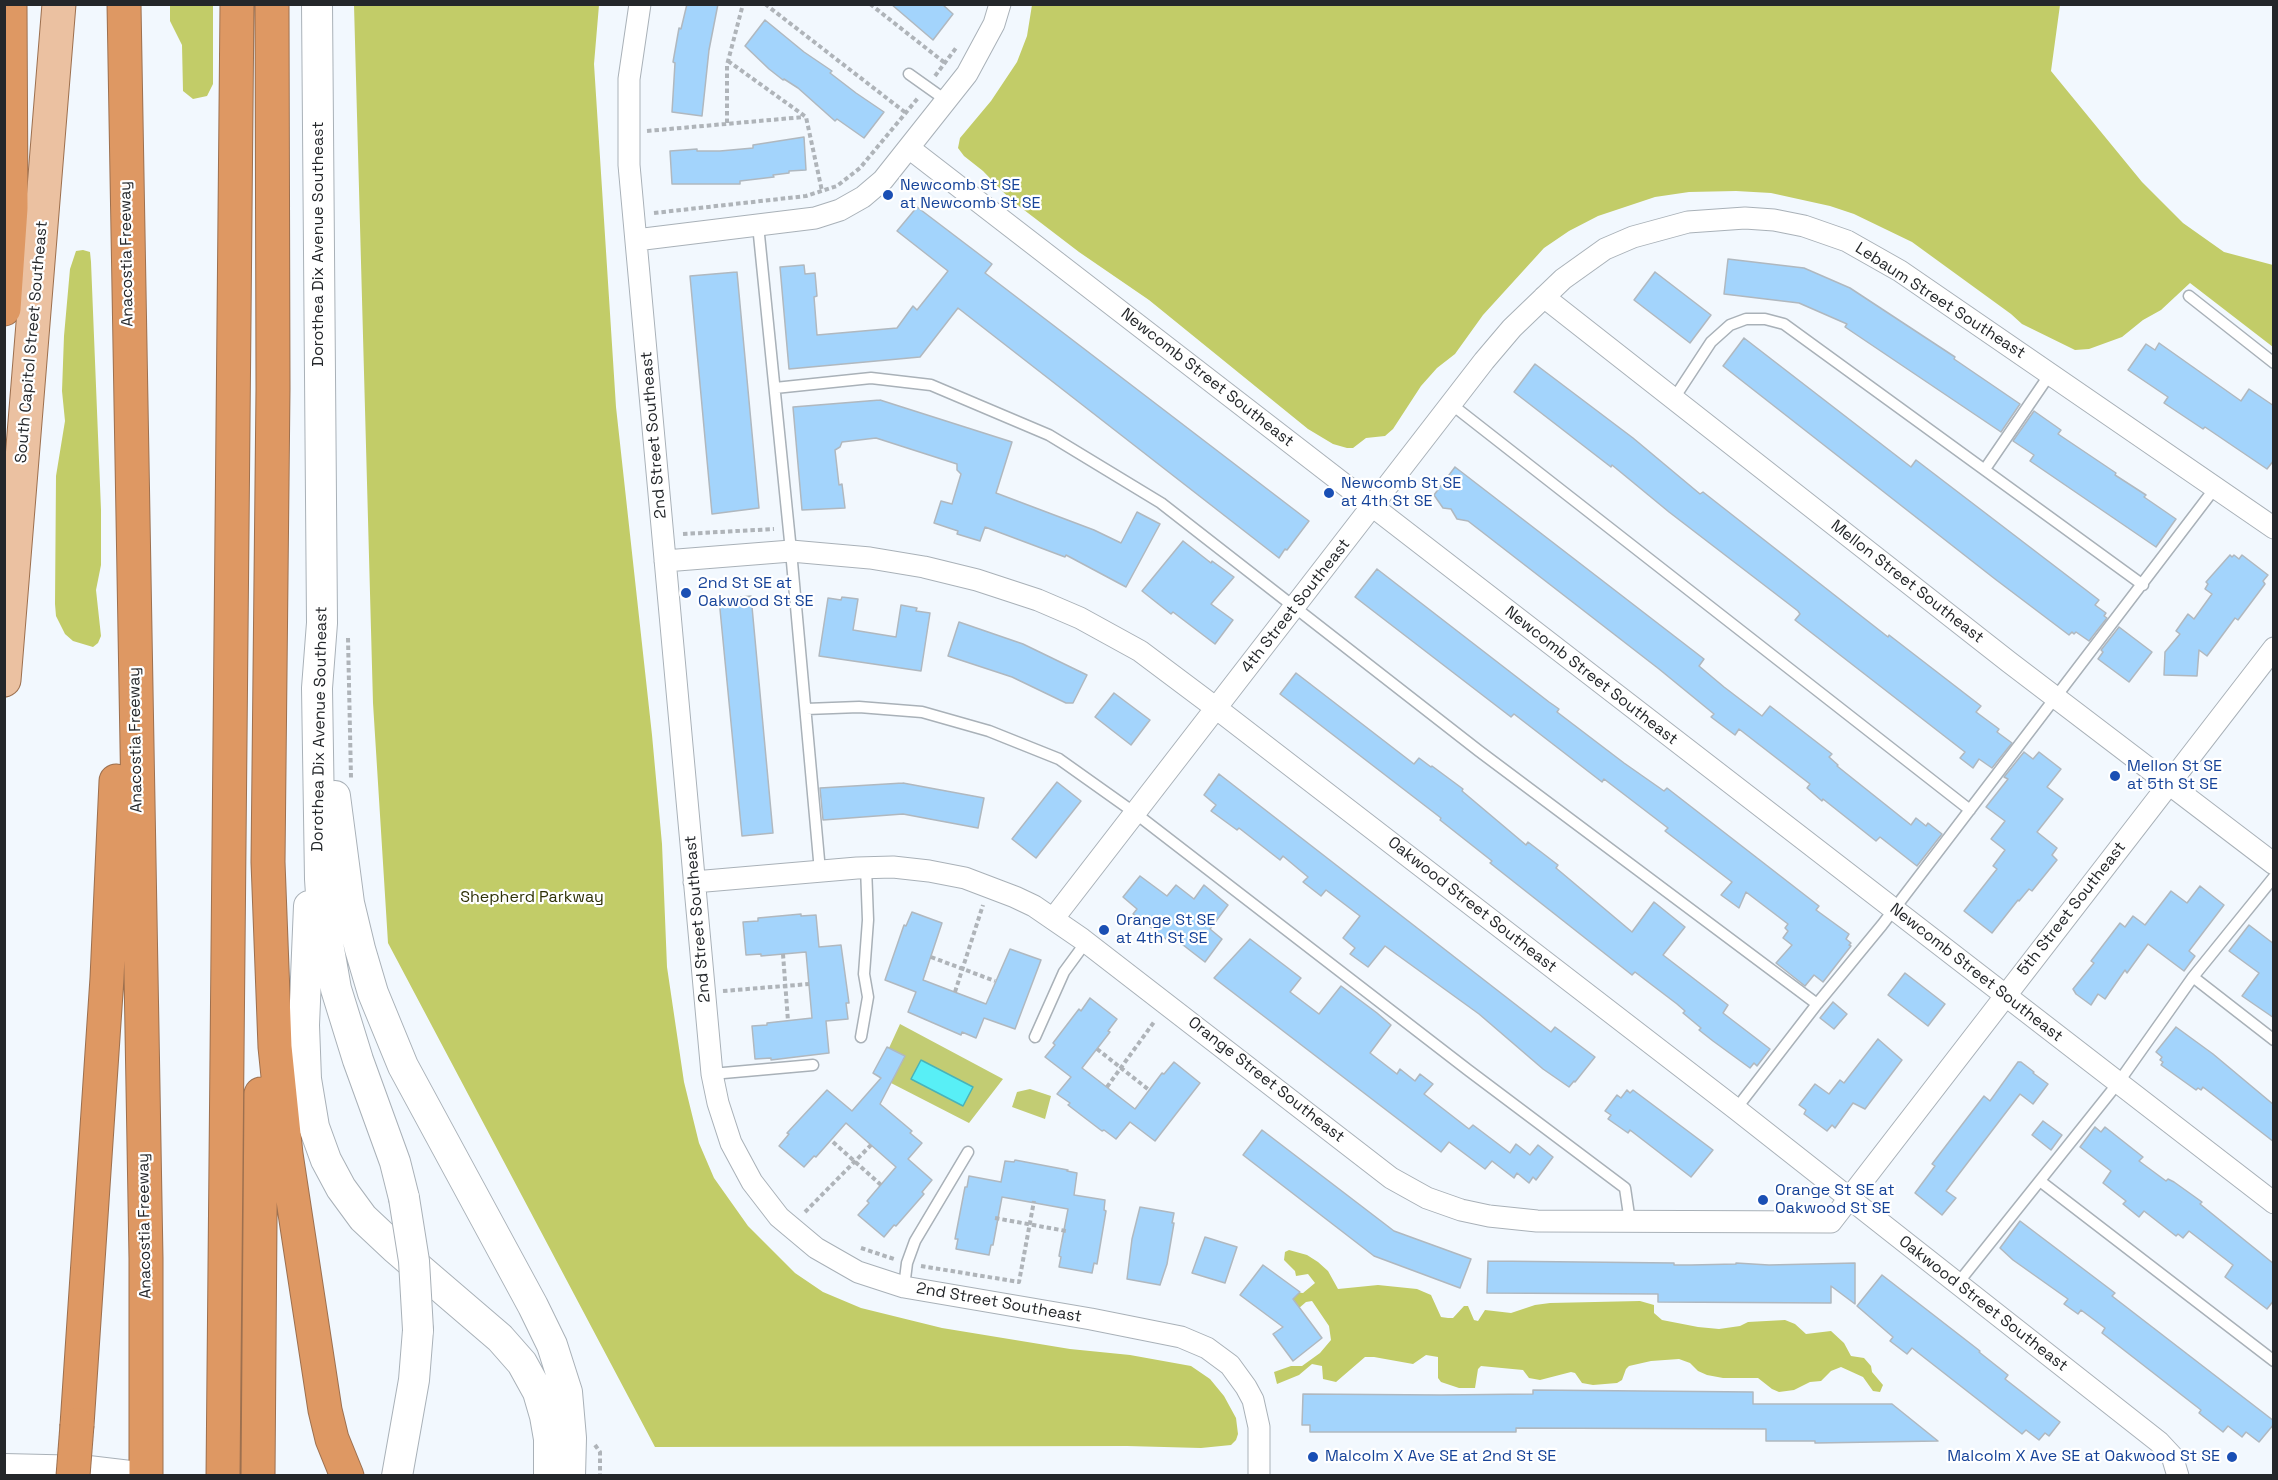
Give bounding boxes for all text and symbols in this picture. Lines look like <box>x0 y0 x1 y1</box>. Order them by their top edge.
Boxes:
street label: Dorothea Dix Avenue Southeast <box>309 121 329 367</box>
place label: Newcomb St SE at Newcomb St SE <box>900 176 1040 214</box>
street label: Anacostia Freeway <box>116 181 138 327</box>
marker: Newcomb St SE at Newcomb St SE <box>881 188 895 202</box>
street label: South Capitol Street Southeast <box>12 220 52 464</box>
street label: Lebaum Street Southeast <box>1851 239 2029 363</box>
street label: Newcomb Street Southeast <box>1117 305 1297 451</box>
street label: 2nd Street Southeast <box>637 351 671 519</box>
place label: Newcomb St SE at 4th St SE <box>1341 474 1461 512</box>
marker: Newcomb St SE at 4th St SE <box>1322 486 1336 500</box>
street label: Mellon Street Southeast <box>1827 516 1987 648</box>
street label: 4th Street Southeast <box>1238 535 1354 677</box>
place label: 2nd St SE at Oakwood St SE <box>698 574 813 612</box>
marker: 2nd St SE at Oakwood St SE <box>679 586 693 600</box>
street label: Newcomb Street Southeast <box>1501 603 1681 749</box>
street label: Dorothea Dix Avenue Southeast <box>308 606 332 852</box>
street label: Anacostia Freeway <box>125 667 147 813</box>
place label: Mellon St SE at 5th St SE <box>2127 757 2222 795</box>
marker: Mellon St SE at 5th St SE <box>2108 769 2122 783</box>
street label: Oakwood Street Southeast <box>1384 833 1560 977</box>
street label: 2nd Street Southeast <box>681 835 715 1003</box>
street label: 5th Street Southeast <box>2014 838 2130 980</box>
park label: Shepherd Parkway <box>460 888 604 908</box>
street label: Newcomb Street Southeast <box>1886 900 2066 1046</box>
place label: Orange St SE at 4th St SE <box>1116 911 1215 949</box>
marker: Orange St SE at 4th St SE <box>1097 923 1111 937</box>
street label: Orange Street Southeast <box>1184 1013 1348 1147</box>
street label: Anacostia Freeway <box>134 1153 156 1299</box>
place label: Orange St SE at Oakwood St SE <box>1775 1181 1895 1219</box>
marker: Orange St SE at Oakwood St SE <box>1756 1193 1770 1207</box>
street label: Oakwood Street Southeast <box>1895 1232 2071 1376</box>
street label: 2nd Street Southeast <box>915 1279 1083 1327</box>
place label: Malcolm X Ave SE at 2nd St SE <box>1325 1447 1556 1467</box>
place label: Malcolm X Ave SE at Oakwood St SE <box>1947 1447 2220 1467</box>
marker: Malcolm X Ave SE at 2nd St SE <box>1306 1450 1320 1464</box>
marker: Malcolm X Ave SE at Oakwood St SE <box>2225 1450 2239 1464</box>

